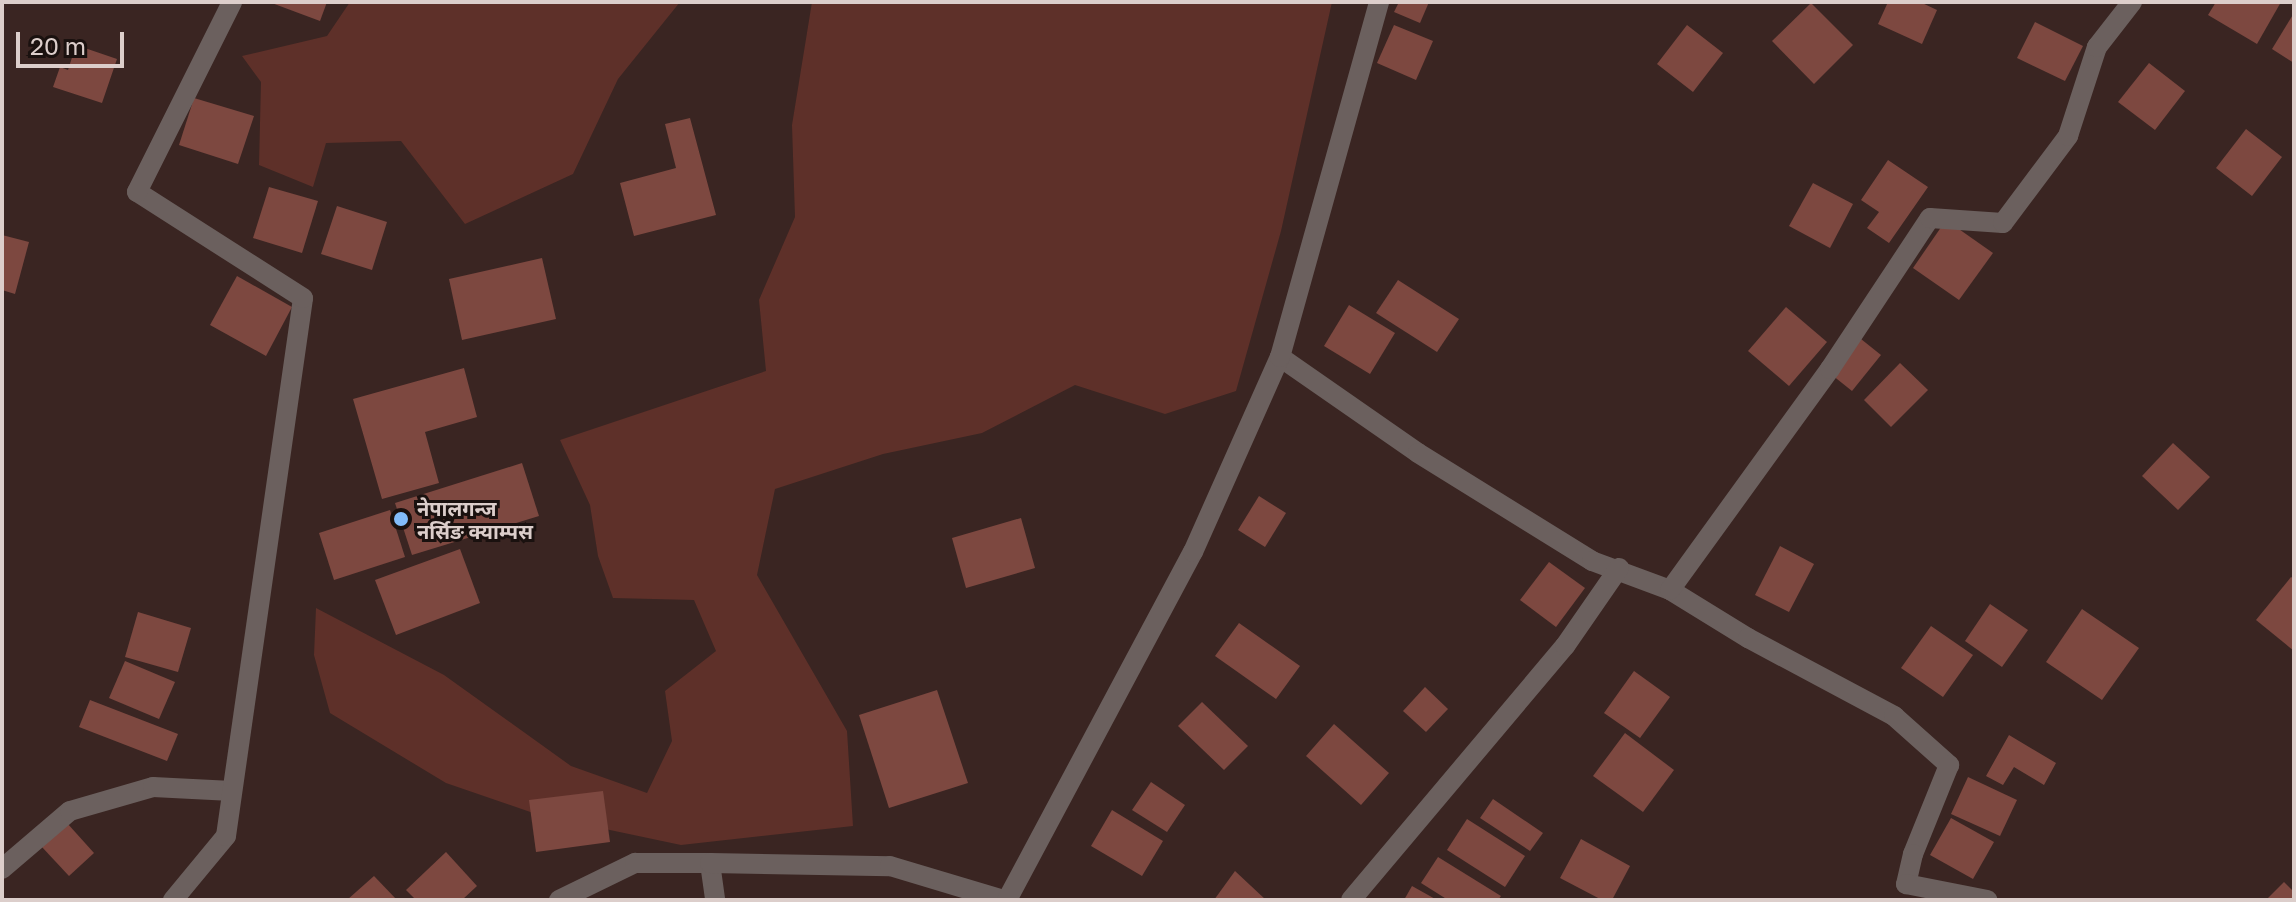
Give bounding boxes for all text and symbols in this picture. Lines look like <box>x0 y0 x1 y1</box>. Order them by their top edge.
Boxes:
scale bar <box>20 16 128 66</box>
text: 20 m <box>30 31 86 60</box>
place label: नेपालगन्ज नर्सिङ क्याम्पस <box>417 496 533 543</box>
marker: नेपालगन्ज नर्सिङ क्याम्पस <box>392 510 410 528</box>

